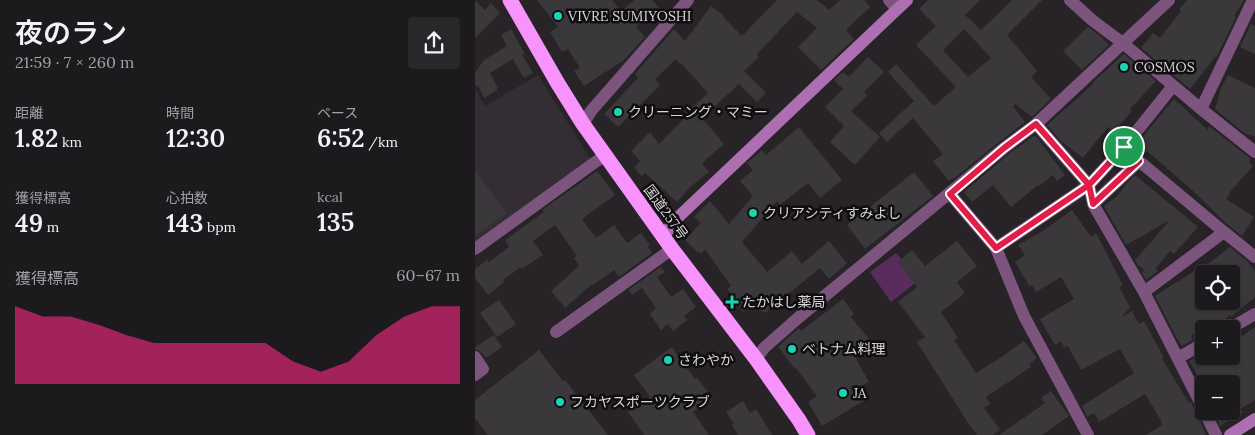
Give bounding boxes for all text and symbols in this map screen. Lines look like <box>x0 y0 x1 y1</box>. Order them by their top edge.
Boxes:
place label: VIVRE SUMIYOSHI <box>567 7 691 25</box>
marker: VIVRE SUMIYOSHI <box>552 10 564 22</box>
text: 夜のラン <box>15 15 127 51</box>
button: share <box>408 17 460 69</box>
text: 21:59 · 7 × 260 m <box>15 52 134 72</box>
place label: COSMOS <box>1134 58 1195 76</box>
marker: COSMOS <box>1118 61 1130 73</box>
place label: クリーニング・マミー <box>628 103 768 121</box>
text: 距離 <box>15 104 43 122</box>
text: 時間 <box>166 104 194 122</box>
text: ペース <box>317 104 358 122</box>
marker: クリーニング・マミー <box>612 106 624 118</box>
text: 1.82 <box>15 122 58 154</box>
text: 12:30 <box>166 122 225 154</box>
text: 6:52 <box>317 122 365 154</box>
pin <box>1103 126 1145 168</box>
text: km <box>58 133 82 151</box>
text: /km <box>365 133 398 151</box>
icon: arrive <box>1110 133 1138 161</box>
street label: 国道257号 <box>640 181 692 243</box>
text: kcal <box>317 188 343 206</box>
text: 獲得標高 <box>15 189 71 207</box>
text: 心拍数 <box>166 189 208 207</box>
place label: クリアシティすみよし <box>763 204 902 222</box>
text: 135 <box>317 206 354 238</box>
text: 49 <box>15 207 43 239</box>
text: 143 <box>166 207 203 239</box>
marker: クリアシティすみよし <box>747 207 759 219</box>
text: m <box>43 218 59 236</box>
text: bpm <box>203 218 236 236</box>
text: 60–67 m <box>396 265 460 285</box>
map controls <box>1195 265 1240 420</box>
button: locate <box>1195 265 1240 310</box>
text: 獲得標高 <box>15 268 79 288</box>
place label: たかはし薬局 <box>742 293 825 311</box>
marker: たかはし薬局 <box>726 296 738 308</box>
button: + <box>1195 320 1240 365</box>
place label: ベトナム料理 <box>802 340 886 358</box>
marker: ベトナム料理 <box>786 343 798 355</box>
place label: さわやか <box>678 351 734 369</box>
marker: さわやか <box>662 354 674 366</box>
button: − <box>1195 375 1240 420</box>
place label: JA <box>852 384 867 402</box>
marker: JA <box>837 387 849 399</box>
place label: フカヤスポーツクラブ <box>570 393 710 411</box>
marker: フカヤスポーツクラブ <box>554 396 566 408</box>

